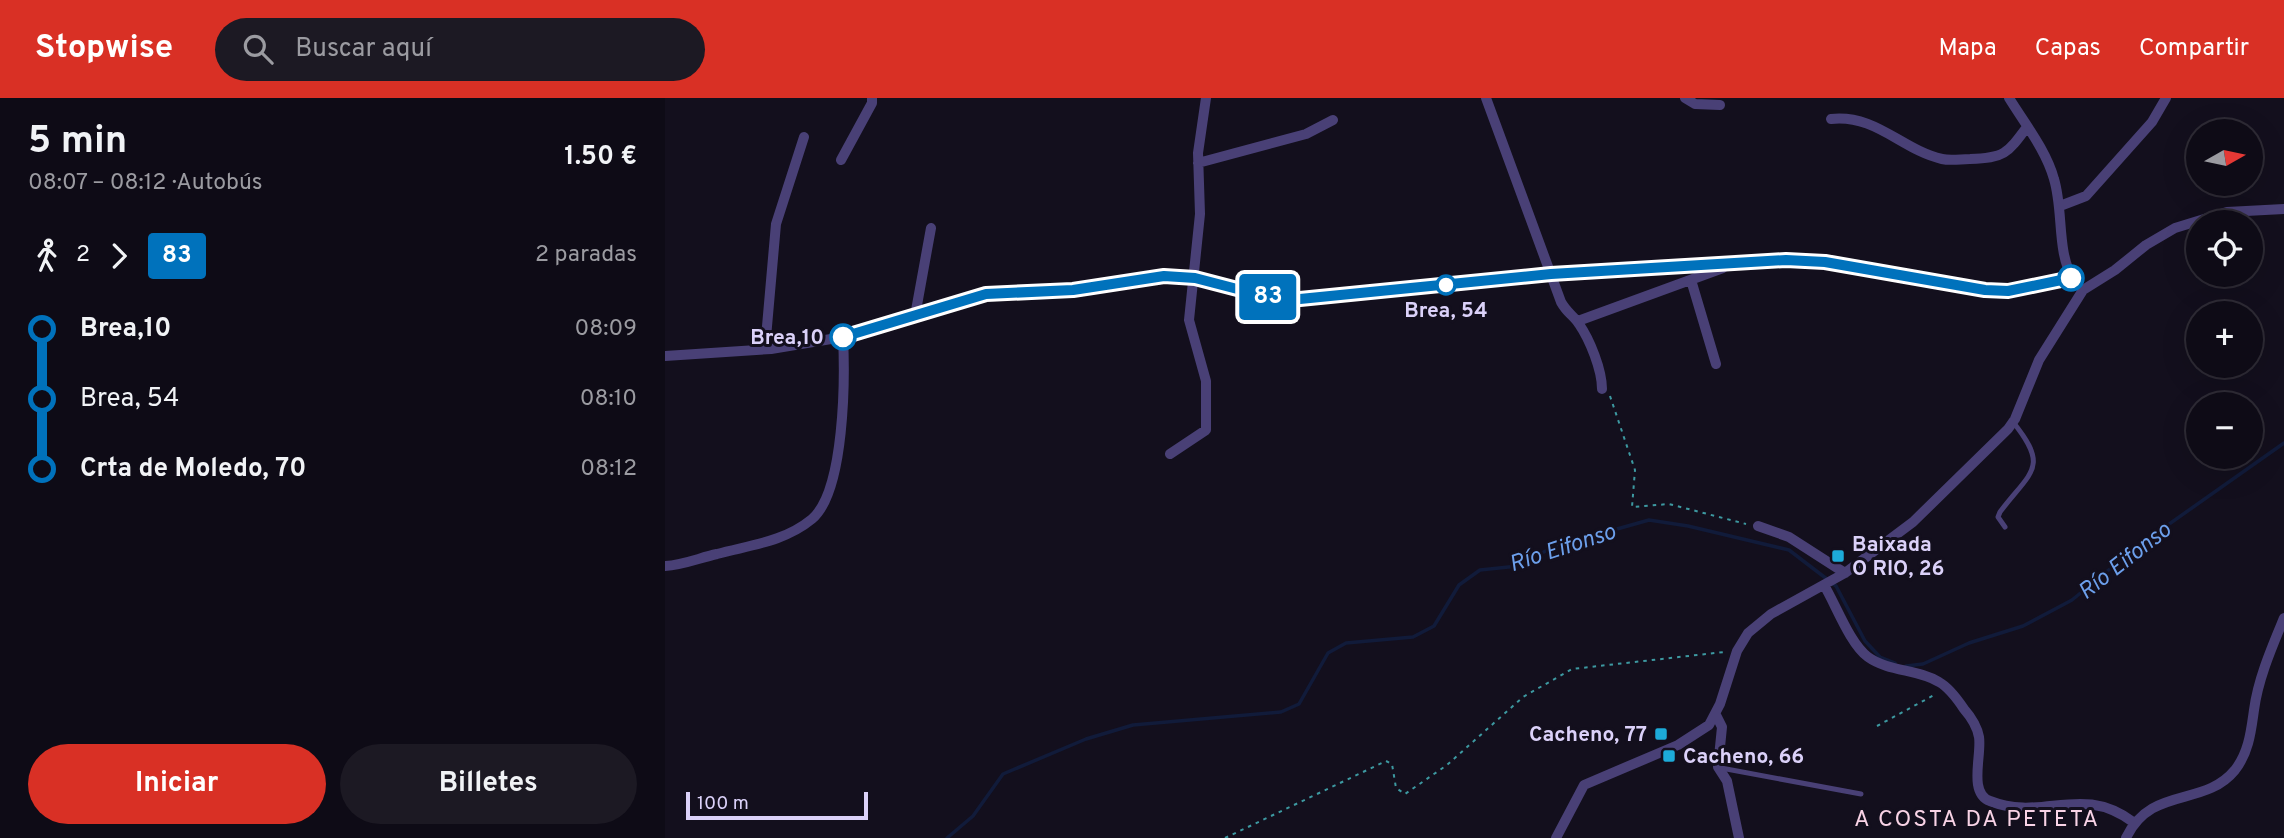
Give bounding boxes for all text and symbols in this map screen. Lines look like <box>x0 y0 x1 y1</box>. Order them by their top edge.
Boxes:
search box <box>215 18 705 81</box>
text: Stopwise <box>35 28 173 70</box>
icon: search <box>239 30 277 68</box>
text: Buscar aquí <box>295 33 432 66</box>
text: Mapa <box>1939 34 1997 64</box>
text: Capas <box>2035 34 2101 64</box>
text: Compartir <box>2139 34 2249 64</box>
text: 5 min <box>28 118 127 167</box>
north arrow <box>2186 119 2263 196</box>
map controls <box>2186 119 2263 469</box>
text: 1.50 € <box>564 141 637 174</box>
text: 08:07 – 08:12 · Autobús <box>28 169 263 198</box>
button: locate <box>2186 210 2263 287</box>
icon: walk <box>28 237 66 275</box>
icon: forward <box>100 237 138 275</box>
text: 2 <box>76 241 90 270</box>
text: 83 <box>162 241 192 271</box>
text: 2 paradas <box>535 241 637 270</box>
unlabelled marker <box>2058 265 2084 291</box>
line badge: 83 <box>1237 274 1299 320</box>
marker: Brea, 54 <box>1436 275 1456 295</box>
text: 83 <box>1253 282 1283 312</box>
place label: Brea, 54 <box>1404 298 1488 325</box>
button: + <box>2186 301 2263 378</box>
text: Brea,10 <box>80 313 171 346</box>
text: 08:09 <box>575 315 637 344</box>
marker: Brea,10 <box>830 324 856 350</box>
place label: Brea,10 <box>750 325 824 352</box>
text: Brea, 54 <box>80 383 179 416</box>
text: 08:10 <box>580 385 637 414</box>
button: − <box>2186 392 2263 469</box>
text: Crta de Moledo, 70 <box>80 453 306 486</box>
text: 08:12 <box>580 455 637 484</box>
water label: Río Eifonso <box>2073 516 2179 607</box>
water label: Río Eifonso <box>1506 518 1620 580</box>
place label: Baixada O RIO, 26 <box>1852 532 1944 583</box>
marker: Baixada O RIO, 26 <box>1830 548 1846 564</box>
place label: Cacheno, 77 <box>1529 722 1647 749</box>
marker: Cacheno, 77 <box>1653 726 1669 742</box>
button: Iniciar <box>28 744 326 824</box>
button: Billetes <box>340 744 637 824</box>
place label: Cacheno, 66 <box>1683 744 1804 771</box>
marker: Cacheno, 66 <box>1661 748 1677 764</box>
scale bar <box>686 789 868 821</box>
text: 100 m <box>697 792 749 816</box>
district label: A COSTA DA PETETA <box>1854 806 2100 835</box>

